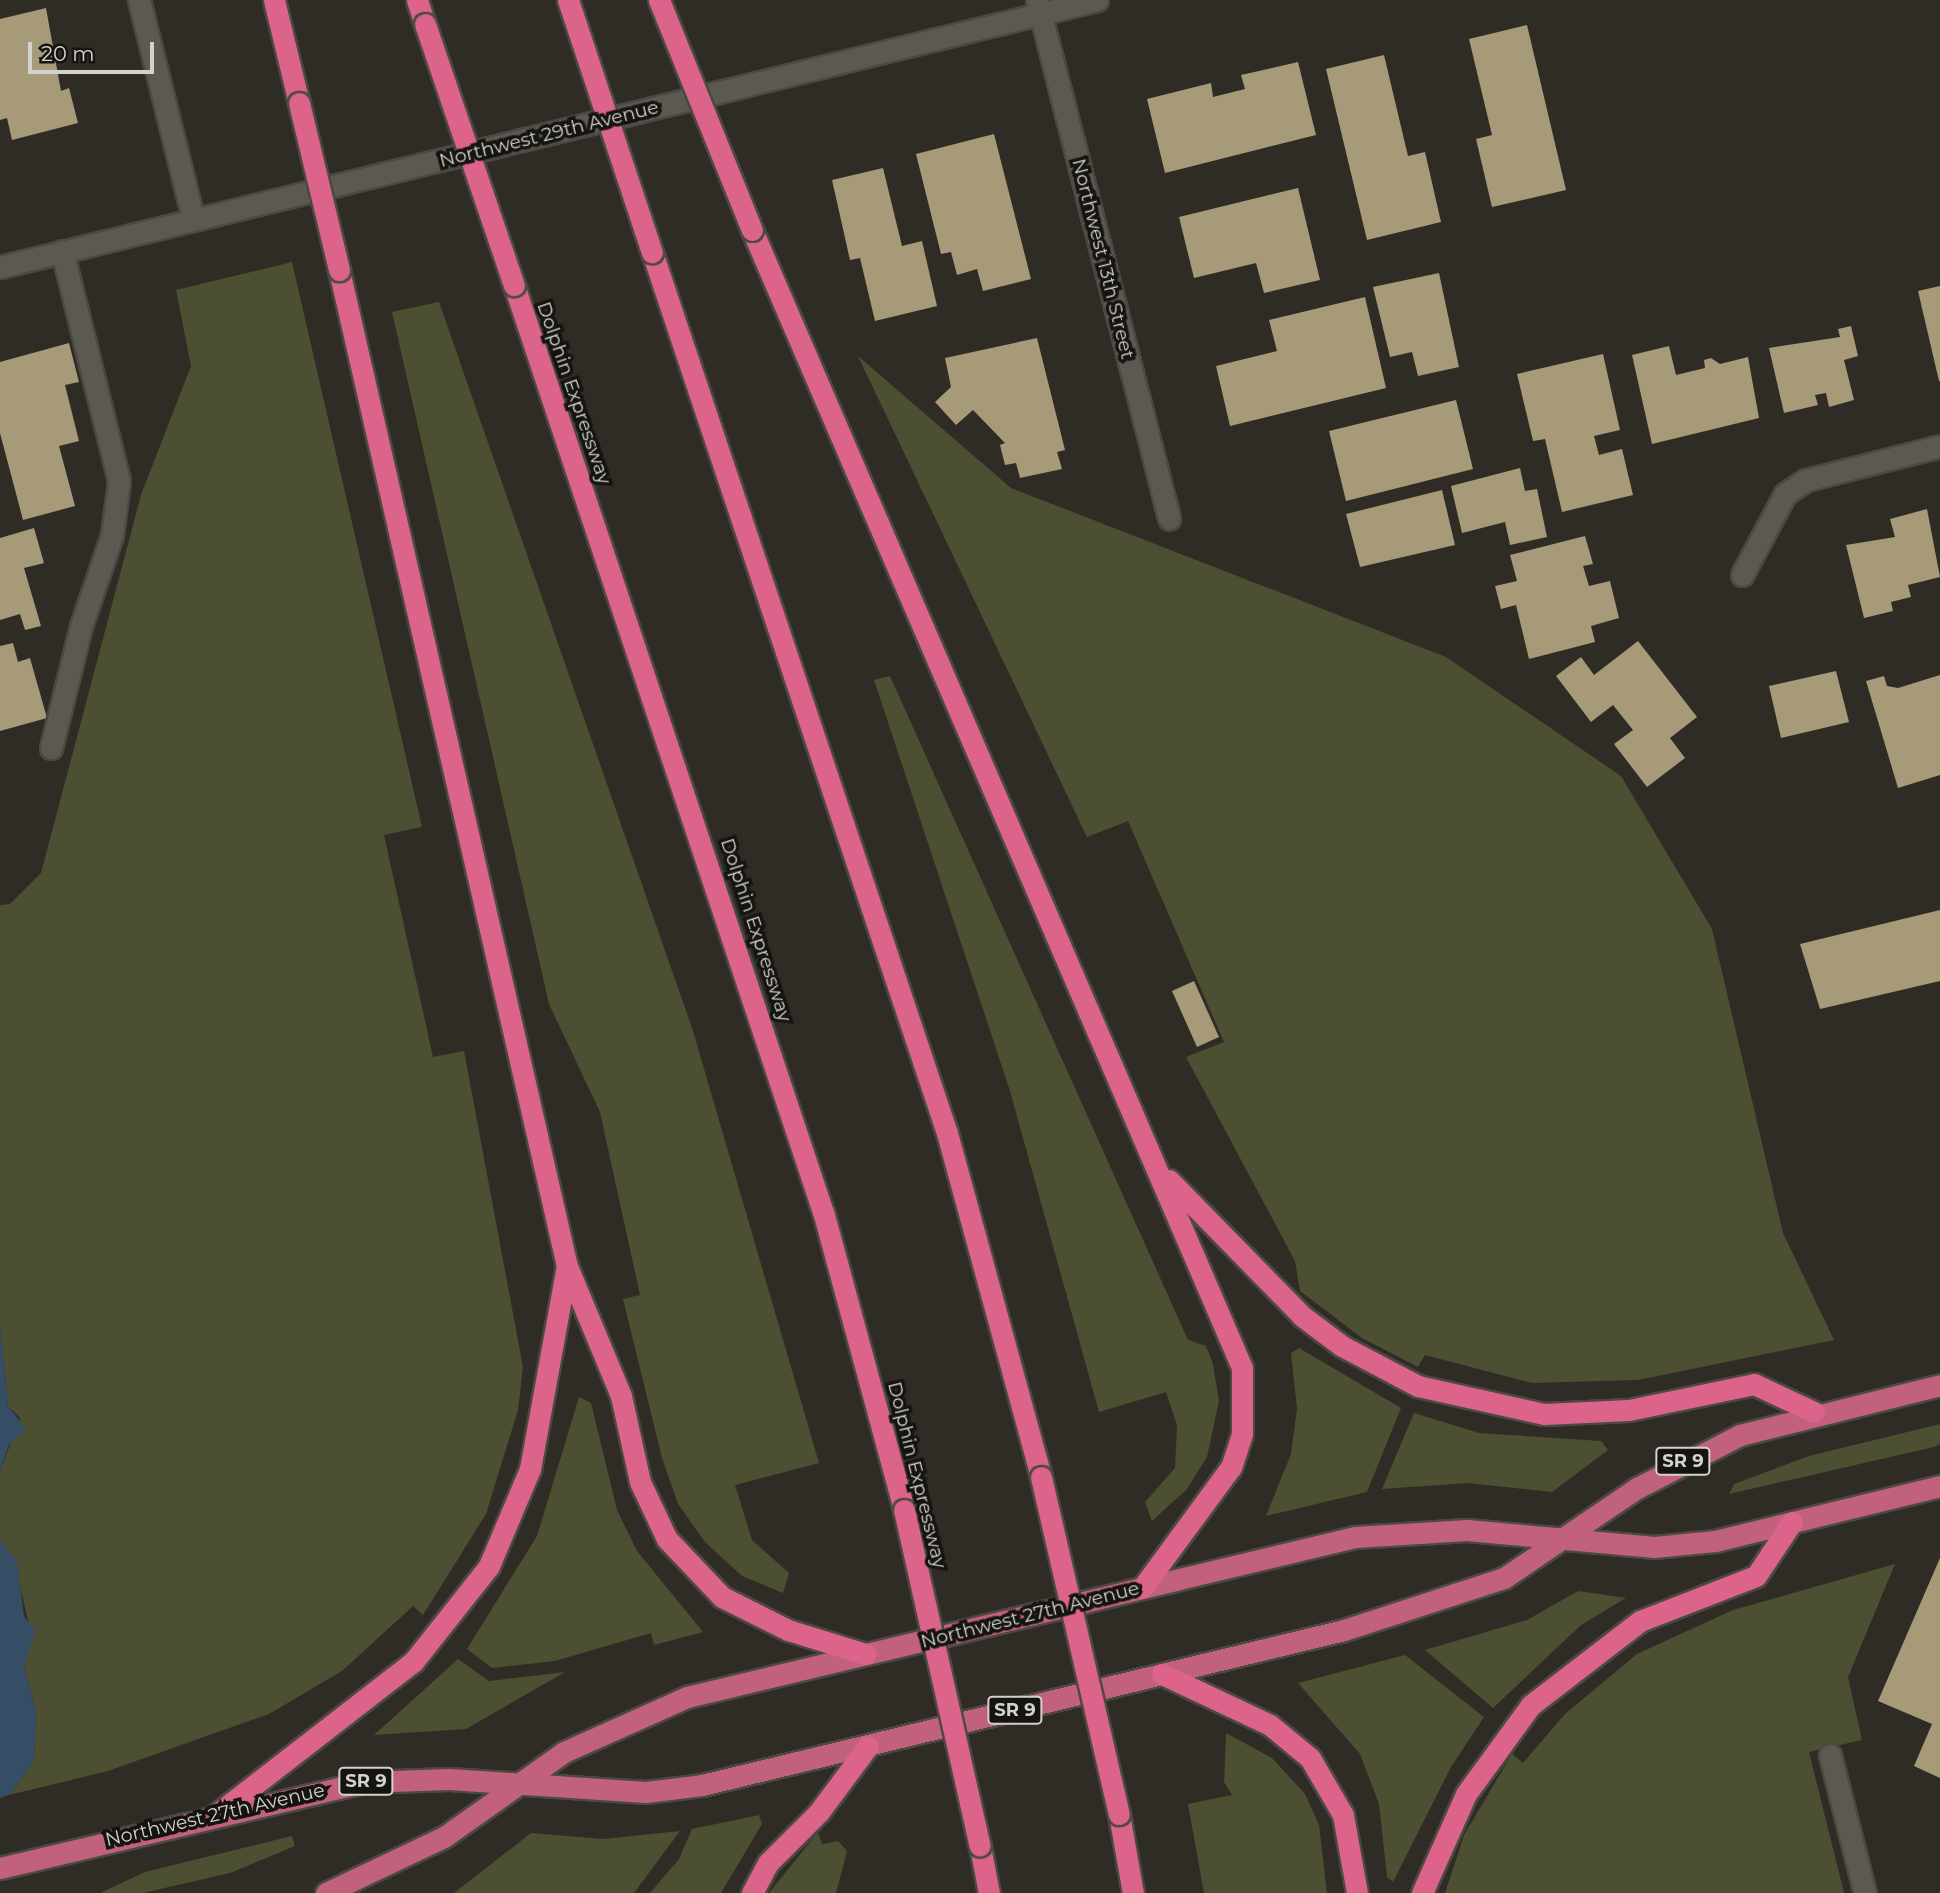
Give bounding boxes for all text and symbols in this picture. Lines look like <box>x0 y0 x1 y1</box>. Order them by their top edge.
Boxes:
scale bar <box>32 28 158 72</box>
text: 20 m <box>41 41 95 66</box>
street label: Northwest 29th Avenue <box>437 96 661 172</box>
street label: Northwest 13th Street <box>1067 156 1139 362</box>
street label: Dolphin Expressway <box>532 299 616 487</box>
street label: Dolphin Expressway <box>716 835 796 1025</box>
street label: Dolphin Expressway <box>883 1379 951 1571</box>
road number: SR 9 <box>1655 1446 1711 1476</box>
street label: Northwest 27th Avenue <box>918 1577 1142 1653</box>
road number: SR 9 <box>987 1695 1043 1724</box>
road number: SR 9 <box>338 1766 394 1796</box>
street label: Northwest 27th Avenue <box>103 1779 327 1851</box>

